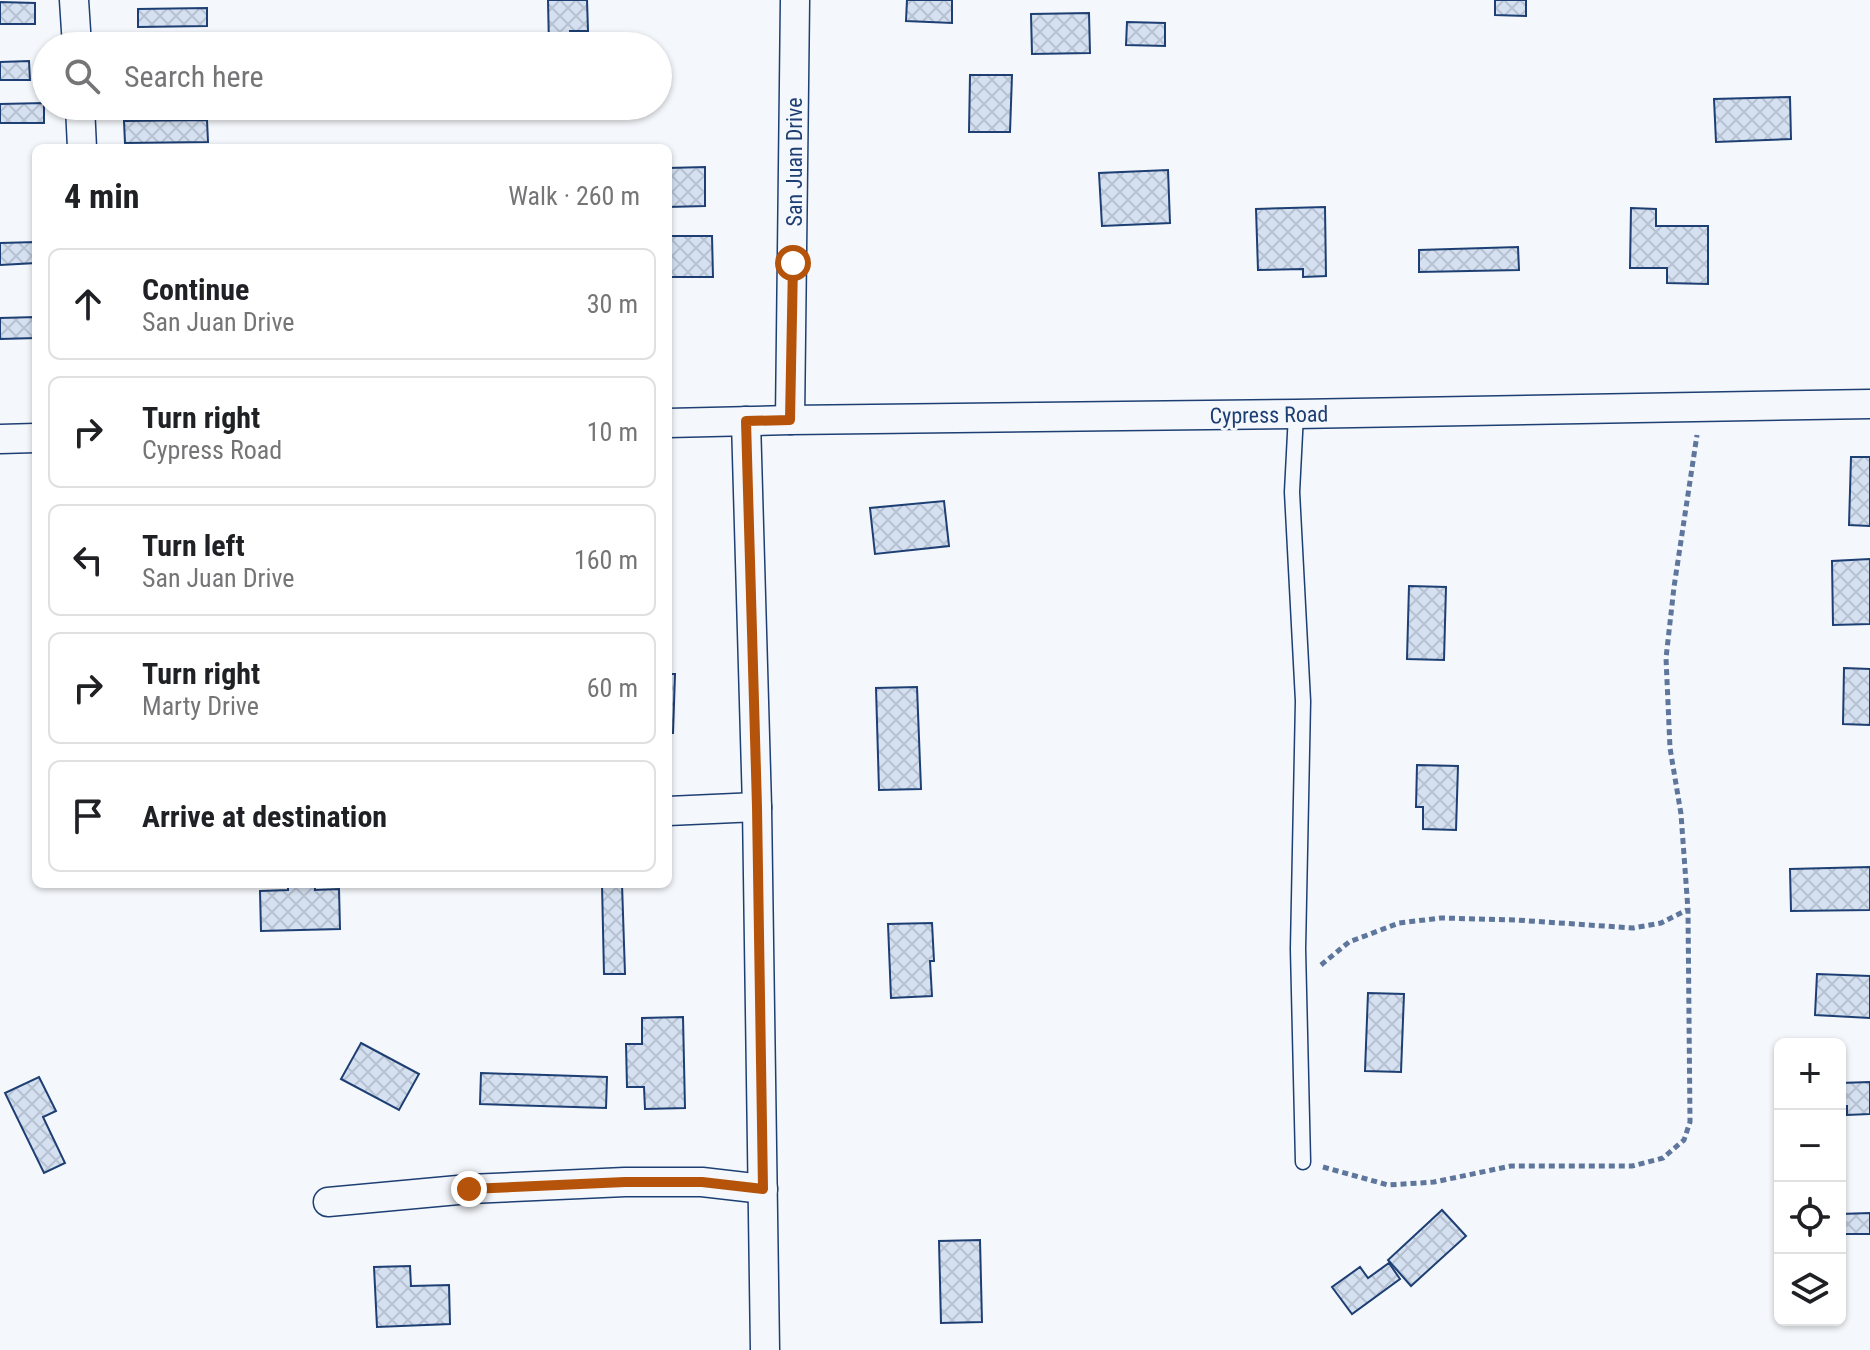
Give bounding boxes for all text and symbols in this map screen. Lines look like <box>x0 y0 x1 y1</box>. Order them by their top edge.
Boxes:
search box <box>32 32 672 120</box>
icon: search <box>60 54 104 98</box>
text: Search here <box>124 59 264 94</box>
street label: San Juan Drive <box>782 97 807 227</box>
text: 4 min <box>64 176 140 216</box>
text: Walk · 260 m <box>508 181 640 211</box>
route start <box>775 245 811 281</box>
text: Continue <box>142 272 249 307</box>
icon: ahead <box>66 282 110 326</box>
text: 30 m <box>587 289 638 319</box>
text: San Juan Drive <box>142 307 295 337</box>
text: Turn right <box>142 400 260 435</box>
street label: Cypress Road <box>1209 401 1329 429</box>
icon: right <box>66 410 110 454</box>
text: 10 m <box>587 417 638 447</box>
text: Cypress Road <box>142 435 282 465</box>
text: Turn left <box>142 528 245 563</box>
icon: left <box>66 538 110 582</box>
text: 160 m <box>574 545 638 575</box>
text: San Juan Drive <box>142 563 295 593</box>
text: Turn right <box>142 656 260 691</box>
icon: right <box>66 666 110 710</box>
text: 60 m <box>587 673 638 703</box>
text: Marty Drive <box>142 691 259 721</box>
icon: arrive <box>66 794 110 838</box>
text: Arrive at destination <box>142 799 387 834</box>
map controls <box>1774 1038 1846 1326</box>
button: + <box>1774 1038 1846 1110</box>
button: − <box>1774 1110 1846 1182</box>
route end <box>451 1171 487 1207</box>
button: locate <box>1774 1182 1846 1254</box>
button: layers <box>1774 1254 1846 1326</box>

